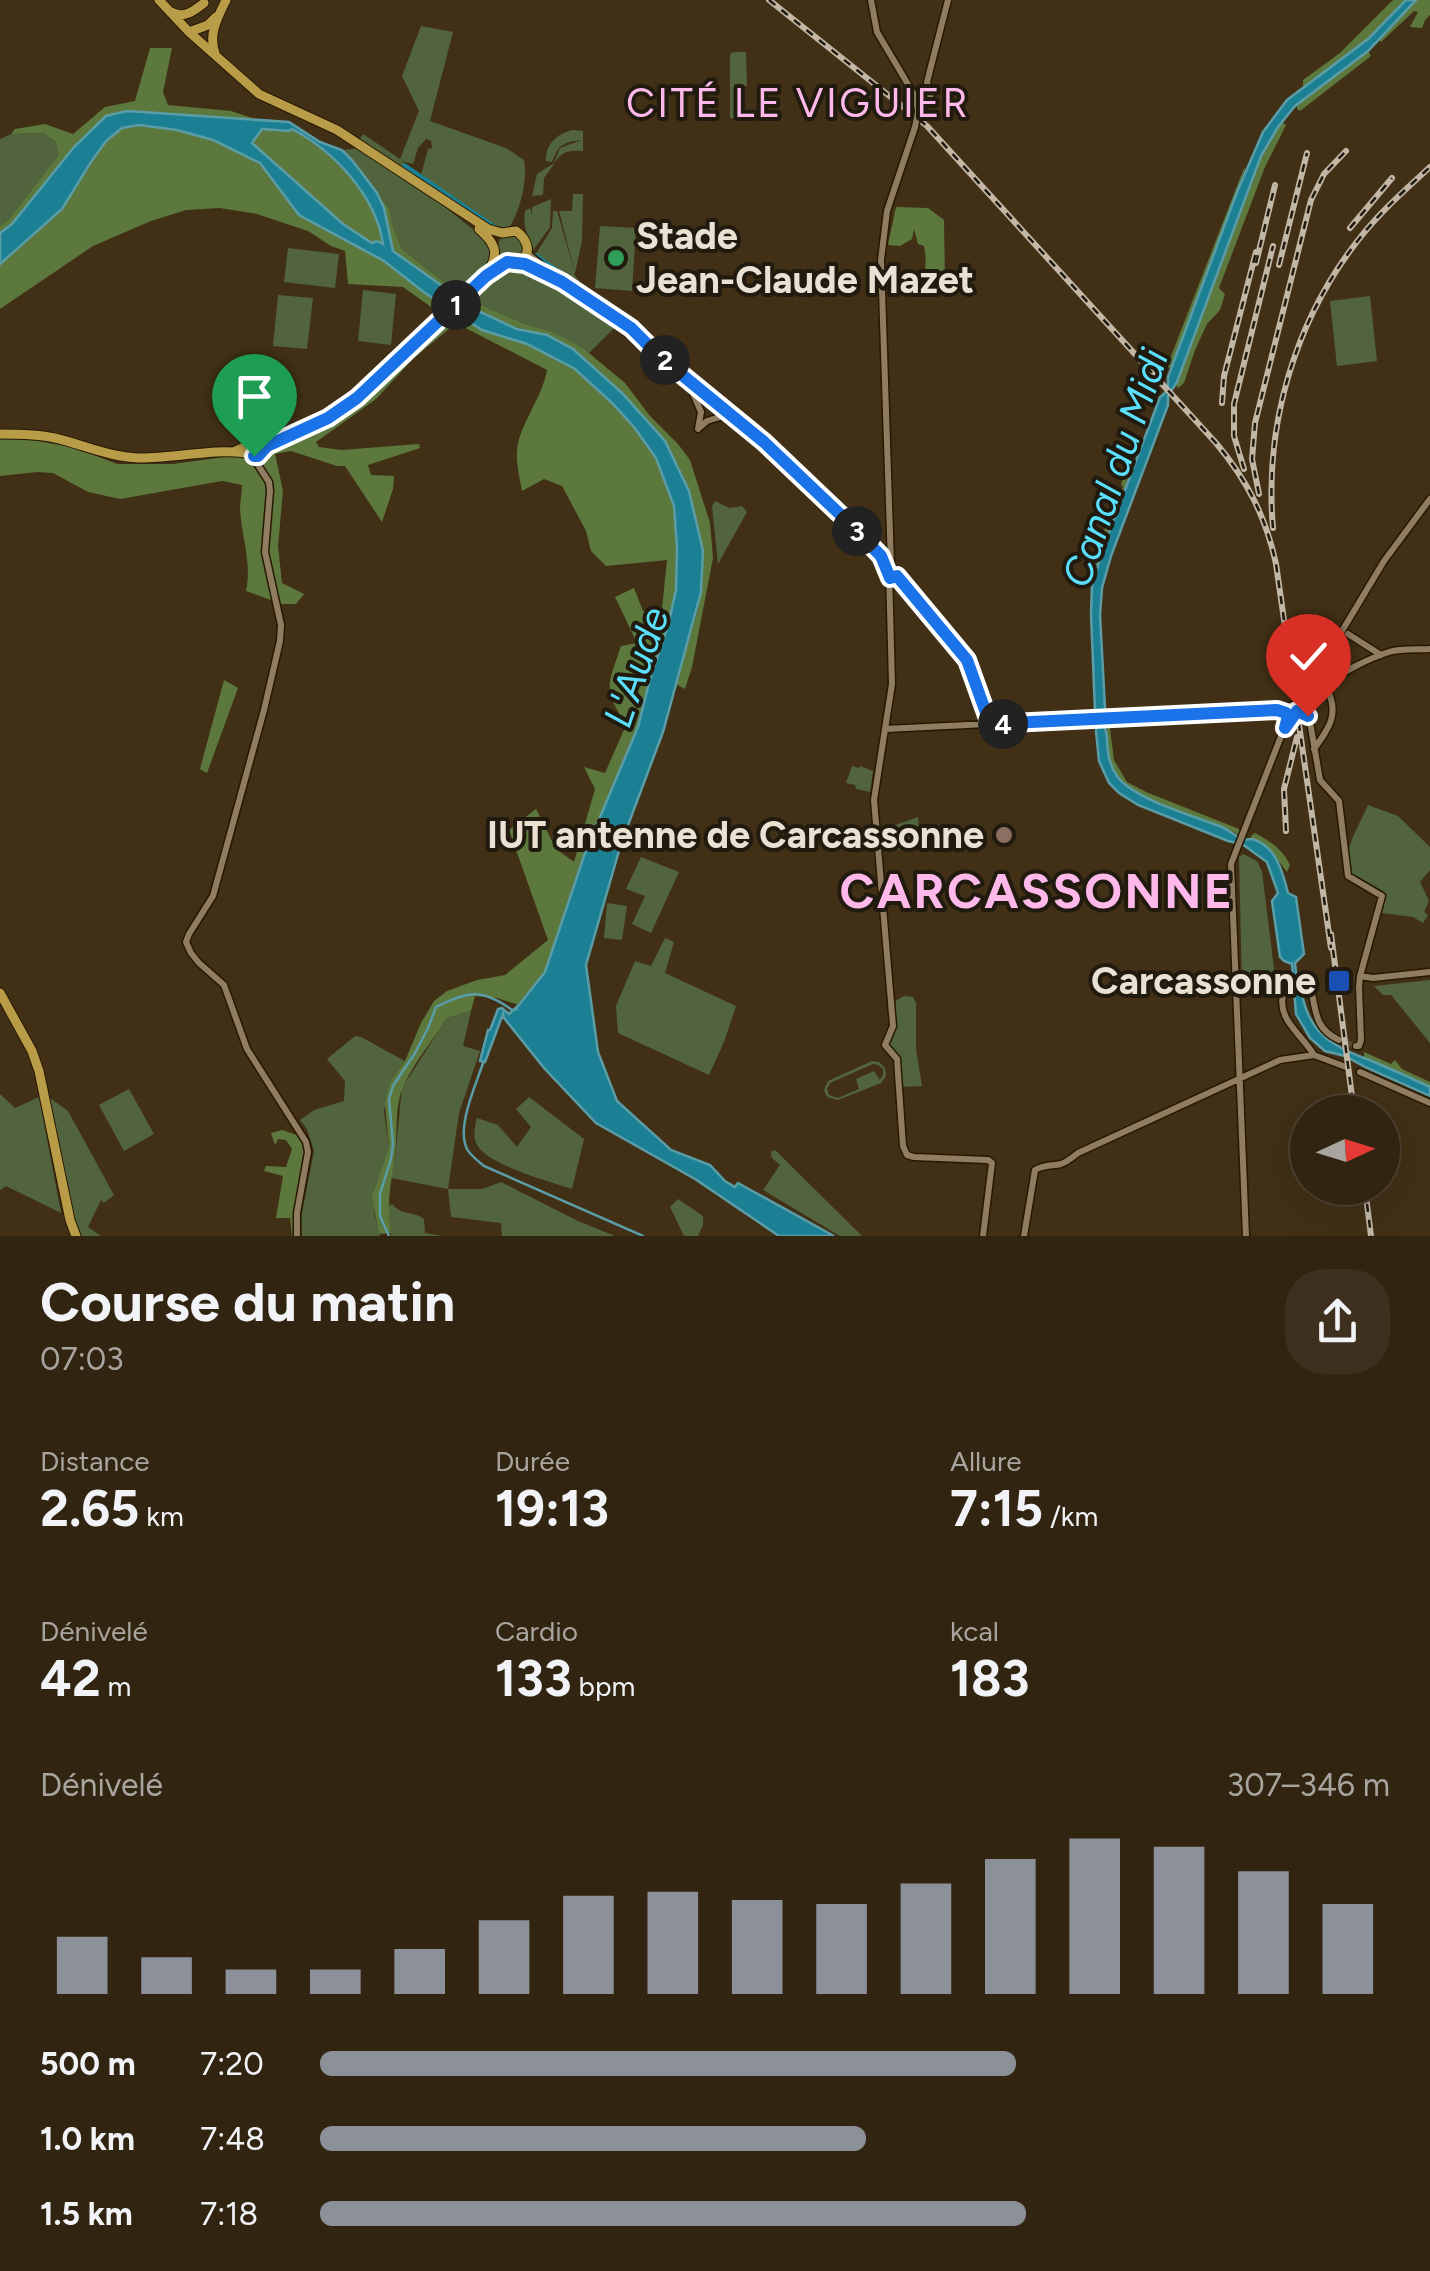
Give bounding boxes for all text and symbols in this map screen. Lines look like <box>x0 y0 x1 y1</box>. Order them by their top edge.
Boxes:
district label: CITÉ LE VIGUIER <box>626 79 970 127</box>
place label: Stade Jean-Claude Mazet <box>636 213 974 303</box>
marker: Stade Jean-Claude Mazet <box>605 247 627 269</box>
pin: 1 <box>431 280 481 330</box>
text: 1 <box>450 288 462 322</box>
pin: 2 <box>640 335 690 385</box>
water label: Canal du Midi <box>1052 342 1178 593</box>
text: 2 <box>657 343 673 377</box>
pin <box>212 354 297 457</box>
icon: arrive <box>227 369 282 424</box>
pin: 3 <box>832 506 882 556</box>
text: 3 <box>849 514 865 548</box>
water label: L'Aude <box>593 601 679 733</box>
pin <box>1266 614 1351 717</box>
icon: check <box>1281 629 1336 684</box>
pin: 4 <box>978 699 1028 749</box>
text: 4 <box>994 707 1012 741</box>
place label: IUT antenne de Carcassonne <box>487 812 984 858</box>
marker: IUT antenne de Carcassonne <box>993 824 1015 846</box>
district label: CARCASSONNE <box>839 862 1235 920</box>
place label: Carcassonne <box>1091 958 1316 1004</box>
marker: Carcassonne <box>1326 968 1352 994</box>
north arrow <box>1290 1095 1400 1205</box>
map controls <box>1290 1095 1400 1205</box>
text: Course du matin <box>40 1269 455 1335</box>
button: share <box>1285 1269 1390 1374</box>
text: 07:03 <box>40 1340 124 1378</box>
text: Distance <box>40 1444 150 1478</box>
text: Durée <box>495 1444 570 1478</box>
text: Allure <box>950 1444 1022 1478</box>
text: 2.65 <box>40 1478 139 1539</box>
text: 19:13 <box>495 1478 609 1539</box>
text: 7:15 <box>950 1478 1043 1539</box>
text: km <box>139 1499 184 1533</box>
text: /km <box>1043 1499 1098 1533</box>
text: Dénivelé <box>40 1614 148 1648</box>
text: Cardio <box>495 1614 578 1648</box>
text: kcal <box>950 1614 999 1648</box>
text: 42 <box>40 1648 101 1709</box>
text: 133 <box>495 1648 572 1709</box>
text: 183 <box>950 1648 1030 1709</box>
text: m <box>101 1669 131 1703</box>
text: bpm <box>572 1669 635 1703</box>
text: Dénivelé <box>40 1766 163 1804</box>
text: 307–346 m <box>1227 1766 1390 1804</box>
text: 500 m <box>40 2045 136 2083</box>
text: 7:20 <box>200 2045 264 2083</box>
text: 1.0 km <box>40 2120 135 2158</box>
text: 7:48 <box>200 2120 265 2158</box>
text: 1.5 km <box>40 2195 133 2233</box>
text: 7:18 <box>200 2195 258 2233</box>

